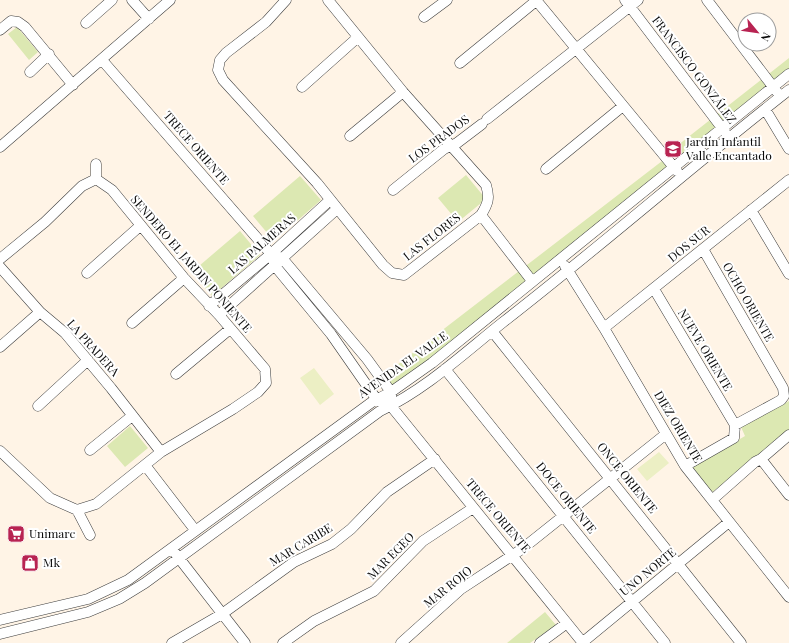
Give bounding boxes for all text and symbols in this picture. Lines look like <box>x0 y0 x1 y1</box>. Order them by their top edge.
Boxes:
street label: FRANCISCO GONZÁLEZ <box>649 12 741 126</box>
north arrow <box>737 12 777 52</box>
text: N <box>758 30 775 44</box>
street label: TRECE ORIENTE <box>160 107 233 187</box>
street label: LOS PRADOS <box>405 111 472 166</box>
place label: Jardín Infantil Valle Encantado <box>685 133 772 163</box>
school or university icon: Jardín Infantil Valle Encantado <box>663 139 683 159</box>
street label: SENDERO EL JARDIN PONIENTE <box>128 191 256 335</box>
street label: LAS PALMERAS <box>224 209 299 277</box>
street label: LAS FLORES <box>400 209 463 264</box>
street label: DOS SUR <box>664 221 713 265</box>
street label: OCHO ORIENTE <box>720 259 778 344</box>
street label: NUEVE ORIENTE <box>675 305 737 393</box>
street label: LA PRADERA <box>64 316 124 379</box>
street label: AVENIDA EL VALLE <box>354 327 450 402</box>
street label: DIEZ ORIENTE <box>651 388 707 465</box>
street label: ONCE ORIENTE <box>594 439 661 516</box>
street label: DOCE ORIENTE <box>533 458 600 536</box>
street label: TRECE ORIENTE <box>463 475 535 556</box>
street label: MAR CARIBE <box>266 519 335 569</box>
supermarket icon: Unimarc <box>6 524 26 544</box>
place label: Unimarc <box>29 525 75 541</box>
street label: MAR EGEO <box>363 528 417 582</box>
street label: UNO NORTE <box>616 544 679 599</box>
shop icon: Mk <box>20 553 40 573</box>
place label: Mk <box>43 554 60 570</box>
street label: MAR ROJO <box>420 562 475 611</box>

